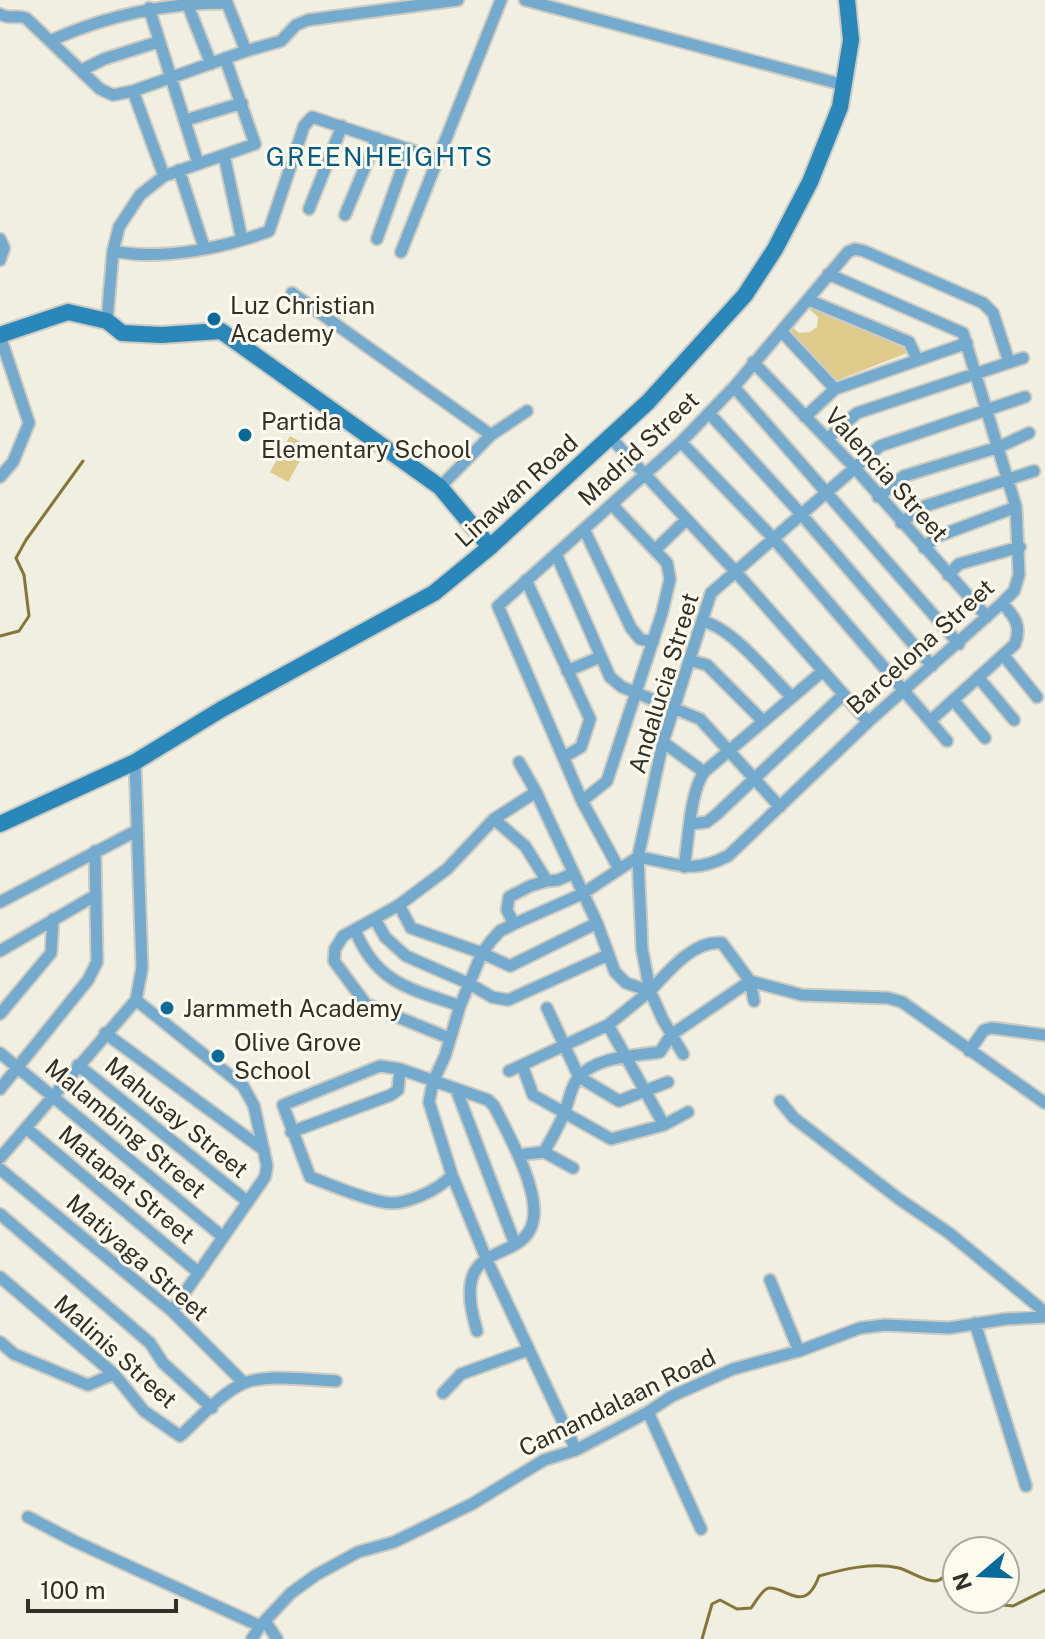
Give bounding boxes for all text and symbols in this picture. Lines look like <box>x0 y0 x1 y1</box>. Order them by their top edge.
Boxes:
district label: GREENHEIGHTS <box>266 141 494 172</box>
place label: Luz Christian Academy <box>230 291 375 347</box>
marker: Luz Christian Academy <box>205 310 223 328</box>
street label: Madrid Street <box>572 385 704 511</box>
street label: Valencia Street <box>820 401 954 547</box>
place label: Partida Elementary School <box>261 407 472 463</box>
marker: Partida Elementary School <box>236 426 254 444</box>
street label: Linawan Road <box>449 428 583 552</box>
street label: Barcelona Street <box>841 573 999 719</box>
street label: Andalucia Street <box>622 589 704 777</box>
place label: Jarmmeth Academy <box>183 994 403 1022</box>
marker: Jarmmeth Academy <box>158 999 176 1017</box>
place label: Olive Grove School <box>234 1028 361 1084</box>
marker: Olive Grove School <box>209 1047 227 1065</box>
street label: Mahusay Street <box>100 1051 254 1183</box>
street label: Malambing Street <box>40 1053 212 1203</box>
street label: Matapat Street <box>53 1119 201 1249</box>
street label: Matiyaga Street <box>61 1188 215 1326</box>
street label: Malinis Street <box>49 1289 183 1413</box>
street label: Camandalaan Road <box>514 1342 720 1462</box>
north arrow <box>941 1535 1021 1615</box>
scale bar <box>28 1563 176 1613</box>
text: N <box>947 1569 977 1594</box>
text: 100 m <box>40 1576 106 1604</box>

